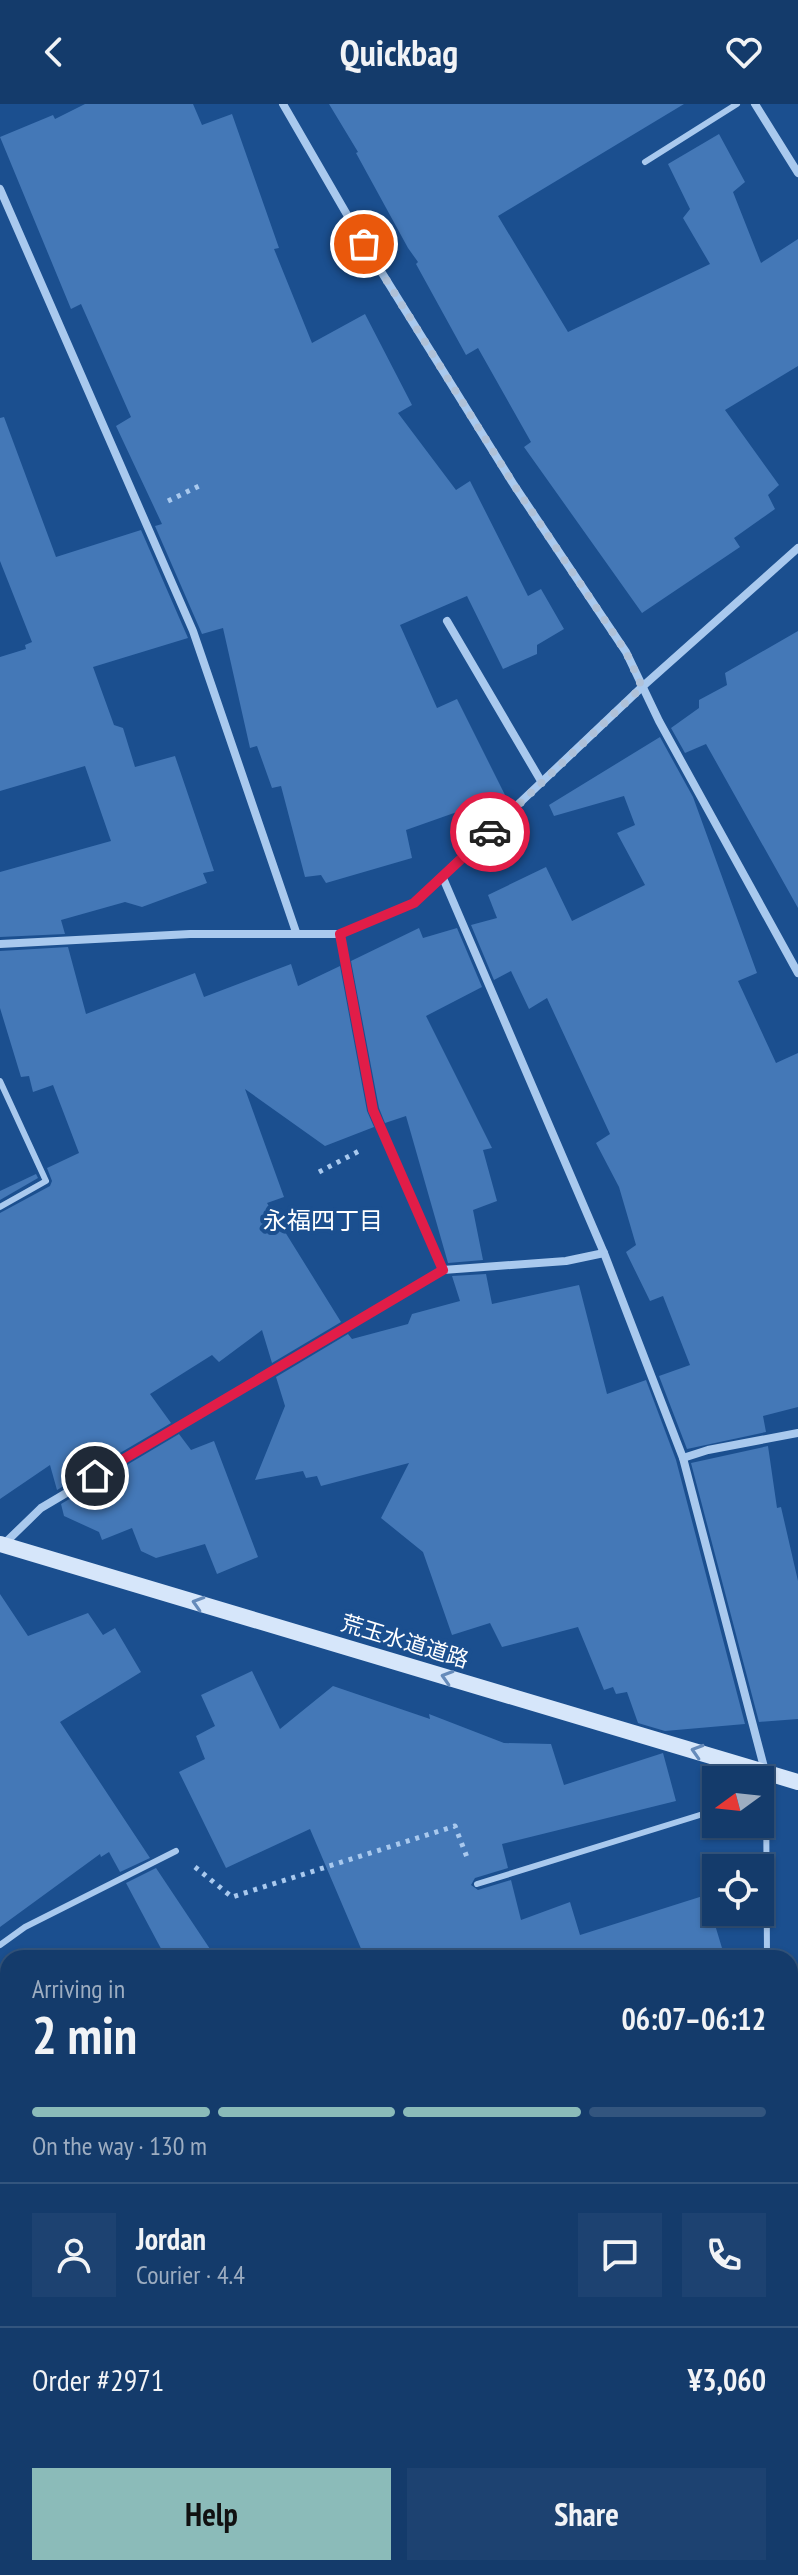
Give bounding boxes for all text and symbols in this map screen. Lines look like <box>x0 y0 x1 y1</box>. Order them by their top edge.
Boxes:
text: Quickbag <box>340 29 458 76</box>
icon: back <box>32 30 76 74</box>
icon: heart <box>722 30 766 74</box>
pin <box>330 210 398 278</box>
icon: bag <box>342 222 386 266</box>
courier <box>450 792 530 872</box>
icon: car <box>468 810 512 854</box>
district label: 永福四丁目 <box>263 1205 383 1236</box>
pin <box>61 1442 129 1510</box>
icon: home <box>73 1454 117 1498</box>
one-way arrow <box>192 1596 206 1612</box>
street label: 荒玉水道道路 <box>338 1608 472 1674</box>
one-way arrow <box>441 1670 455 1686</box>
one-way arrow <box>690 1744 704 1760</box>
north arrow <box>702 1766 774 1838</box>
map controls <box>702 1766 774 1926</box>
button: locate <box>702 1854 774 1926</box>
text: Arriving in <box>32 1972 125 2005</box>
text: 06:07–06:12 <box>622 1999 766 2038</box>
text: 2 min <box>32 2001 137 2068</box>
text: On the way · 130 m <box>32 2129 207 2162</box>
button: person <box>32 2213 116 2297</box>
button: chat <box>578 2213 662 2297</box>
button: phone <box>682 2213 766 2297</box>
text: Jordan <box>136 2219 206 2258</box>
text: Courier · 4.4 <box>136 2258 245 2291</box>
text: Order #2971 <box>32 2360 164 2399</box>
text: ¥3,060 <box>688 2360 766 2399</box>
button: Help <box>32 2468 391 2560</box>
button: Share <box>407 2468 766 2560</box>

